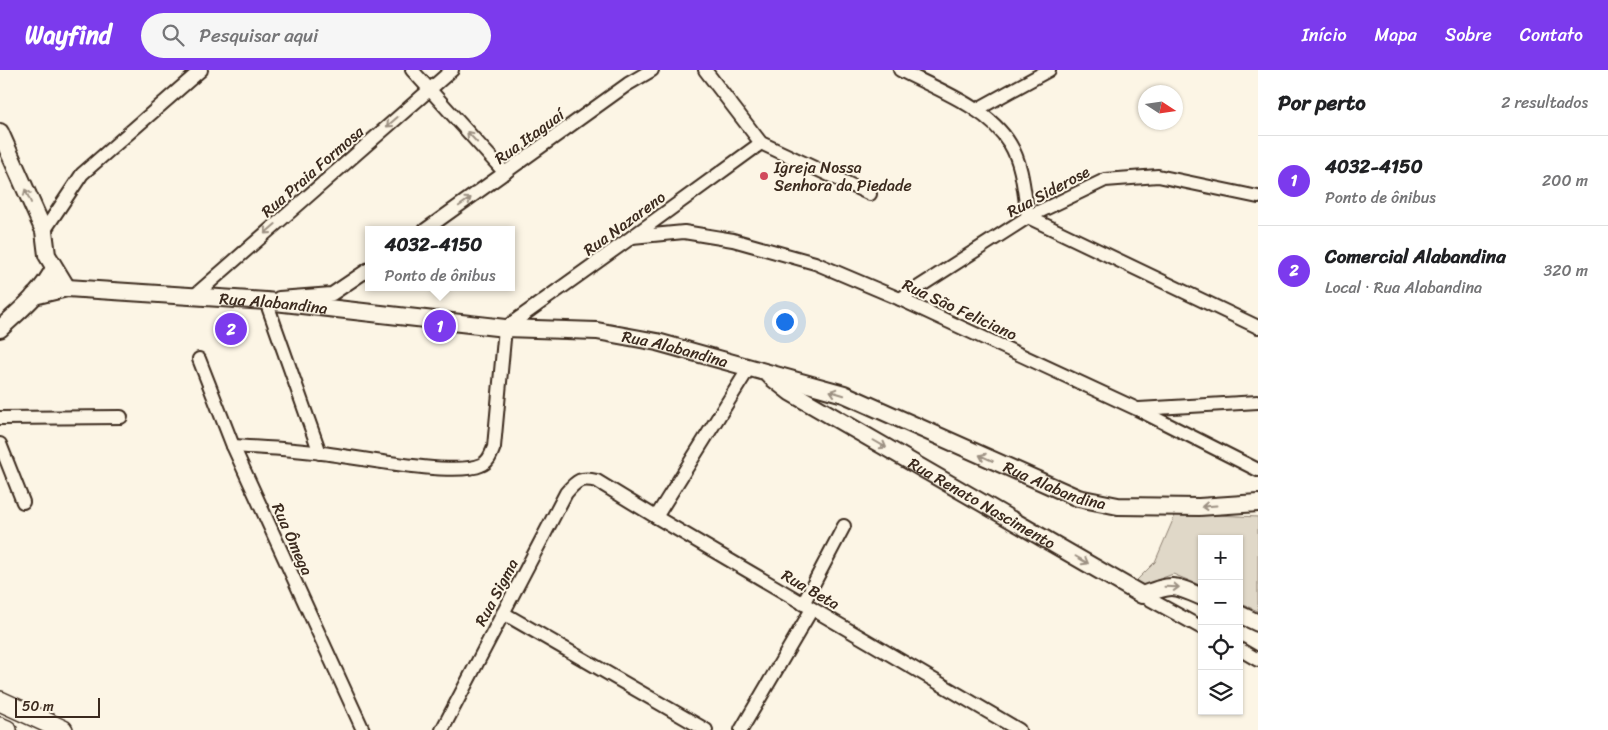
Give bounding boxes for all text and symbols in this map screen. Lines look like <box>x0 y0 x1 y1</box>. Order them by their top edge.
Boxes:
search box <box>141 13 491 58</box>
text: Wayfind <box>25 14 111 56</box>
text: Pesquisar aqui <box>199 19 318 52</box>
text: Início <box>1302 19 1347 51</box>
text: Mapa <box>1375 19 1417 51</box>
text: Sobre <box>1445 19 1492 51</box>
text: Contato <box>1520 19 1583 51</box>
icon: search <box>159 21 187 49</box>
text: Por perto <box>1278 84 1366 122</box>
north arrow <box>1138 85 1183 130</box>
text: 2 resultados <box>1501 88 1588 117</box>
street label: Rua Itaguaí <box>488 99 573 172</box>
street label: Rua Praia Formosa <box>254 117 371 225</box>
one-way arrow <box>386 117 399 128</box>
one-way arrow <box>466 131 478 144</box>
text: 4032-4150 <box>1325 150 1423 183</box>
place label: Igreja Nossa Senhora da Piedade <box>773 153 912 200</box>
street label: Rua Siderose <box>1001 157 1095 226</box>
text: 1 <box>1291 166 1297 195</box>
text: 200 m <box>1542 166 1588 195</box>
marker: Igreja Nossa Senhora da Piedade <box>758 170 770 182</box>
street label: Rua Nazareno <box>577 183 672 264</box>
text: Ponto de ônibus <box>1325 183 1436 212</box>
one-way arrow <box>23 189 33 204</box>
one-way arrow <box>458 197 472 207</box>
one-way arrow <box>264 224 277 235</box>
popup <box>365 226 515 291</box>
text: 4032-4150 <box>385 228 482 261</box>
text: Comercial Alabandina <box>1325 240 1506 273</box>
text: 2 <box>1289 256 1299 285</box>
text: 320 m <box>1543 256 1588 285</box>
text: Ponto de ônibus <box>385 261 495 290</box>
street label: Rua São Feliciano <box>898 270 1022 349</box>
text: Local · Rua Alabandina <box>1325 273 1482 302</box>
street label: Rua Alabandina <box>219 284 329 323</box>
pin: 1 <box>424 307 456 345</box>
your location <box>772 309 798 335</box>
pin: 2 <box>215 310 247 348</box>
street label: Rua Alabandina <box>620 322 731 376</box>
one-way arrow <box>830 387 846 397</box>
one-way arrow <box>873 440 887 450</box>
street label: Rua Renato Nascimento <box>903 449 1061 557</box>
one-way arrow <box>979 452 994 462</box>
street label: Rua Alabandina <box>998 453 1108 518</box>
street label: Rua Ômega <box>264 498 321 580</box>
one-way arrow <box>1202 501 1218 510</box>
map controls <box>1198 535 1243 715</box>
button: + <box>1198 535 1243 580</box>
street label: Rua Sigma <box>466 553 526 631</box>
one-way arrow <box>1074 556 1089 566</box>
street label: Rua Beta <box>776 561 845 618</box>
button: − <box>1198 580 1243 625</box>
one-way arrow <box>1164 583 1180 592</box>
button: locate <box>1198 625 1243 670</box>
button: layers <box>1198 670 1243 715</box>
text: 50 m <box>22 694 54 719</box>
scale bar <box>15 695 100 718</box>

